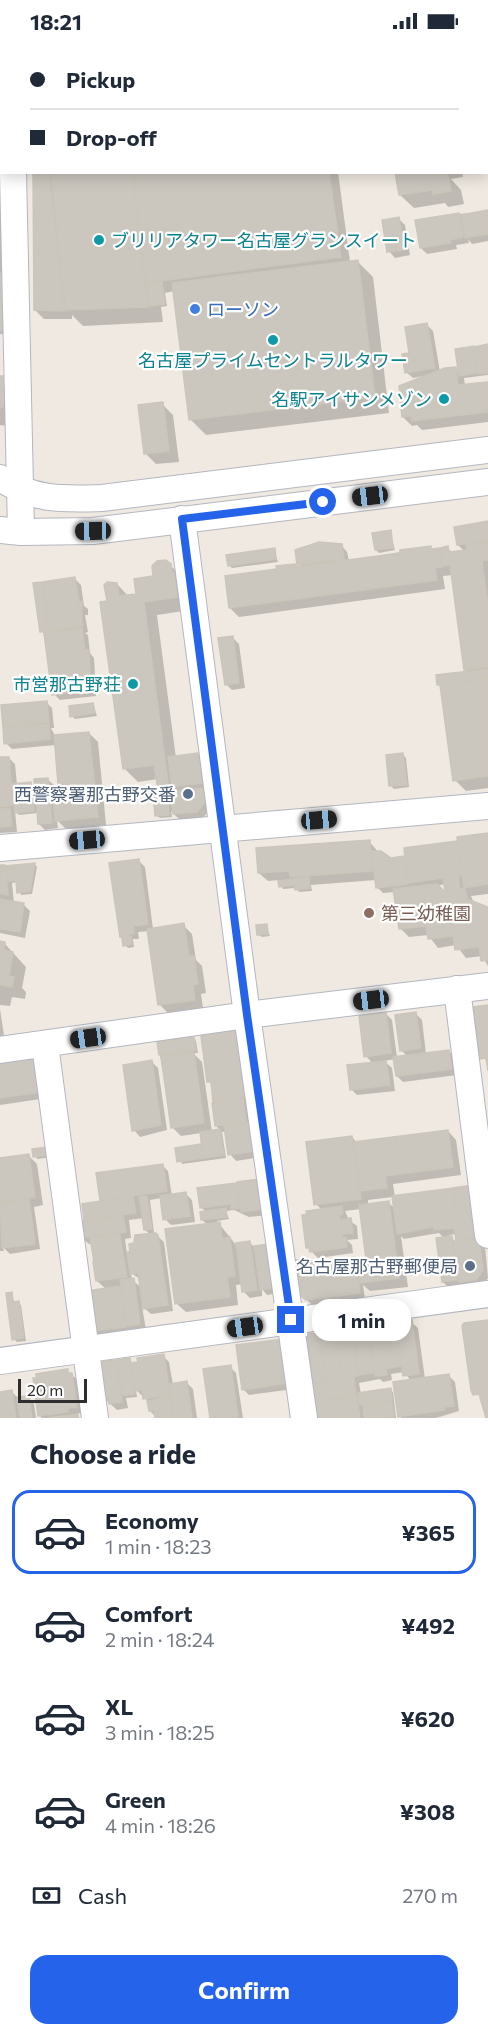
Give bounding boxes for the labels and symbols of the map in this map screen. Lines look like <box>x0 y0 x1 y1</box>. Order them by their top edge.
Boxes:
place label: ブリリアタワー名古屋グランスイート <box>111 229 417 251</box>
marker: ブリリアタワー名古屋グランスイート <box>92 233 106 247</box>
place label: ローソン <box>207 298 279 320</box>
marker: ローソン <box>188 302 202 316</box>
marker: 名古屋プライムセントラルタワー <box>266 333 280 347</box>
place label: 名古屋プライムセントラルタワー <box>138 349 408 371</box>
place label: 名駅アイサンメゾン <box>271 388 432 410</box>
marker: 名駅アイサンメゾン <box>437 392 451 406</box>
car <box>351 485 389 507</box>
route start <box>309 488 336 515</box>
car <box>75 522 111 540</box>
place label: 市営那古野荘 <box>13 673 121 695</box>
marker: 市営那古野荘 <box>126 677 140 691</box>
place label: 西警察署那古野交番 <box>14 783 176 805</box>
marker: 西警察署那古野交番 <box>181 787 195 801</box>
car <box>300 809 338 831</box>
car <box>68 829 106 851</box>
place label: 第三幼稚園 <box>381 902 471 924</box>
marker: 第三幼稚園 <box>362 906 376 920</box>
car <box>352 989 390 1011</box>
car <box>69 1027 107 1049</box>
place label: 名古屋那古野郵便局 <box>296 1255 458 1277</box>
marker: 名古屋那古野郵便局 <box>463 1259 477 1273</box>
callout: 1 min <box>312 1299 411 1341</box>
route end <box>277 1306 304 1333</box>
car <box>226 1316 264 1338</box>
scale bar <box>18 1376 87 1404</box>

